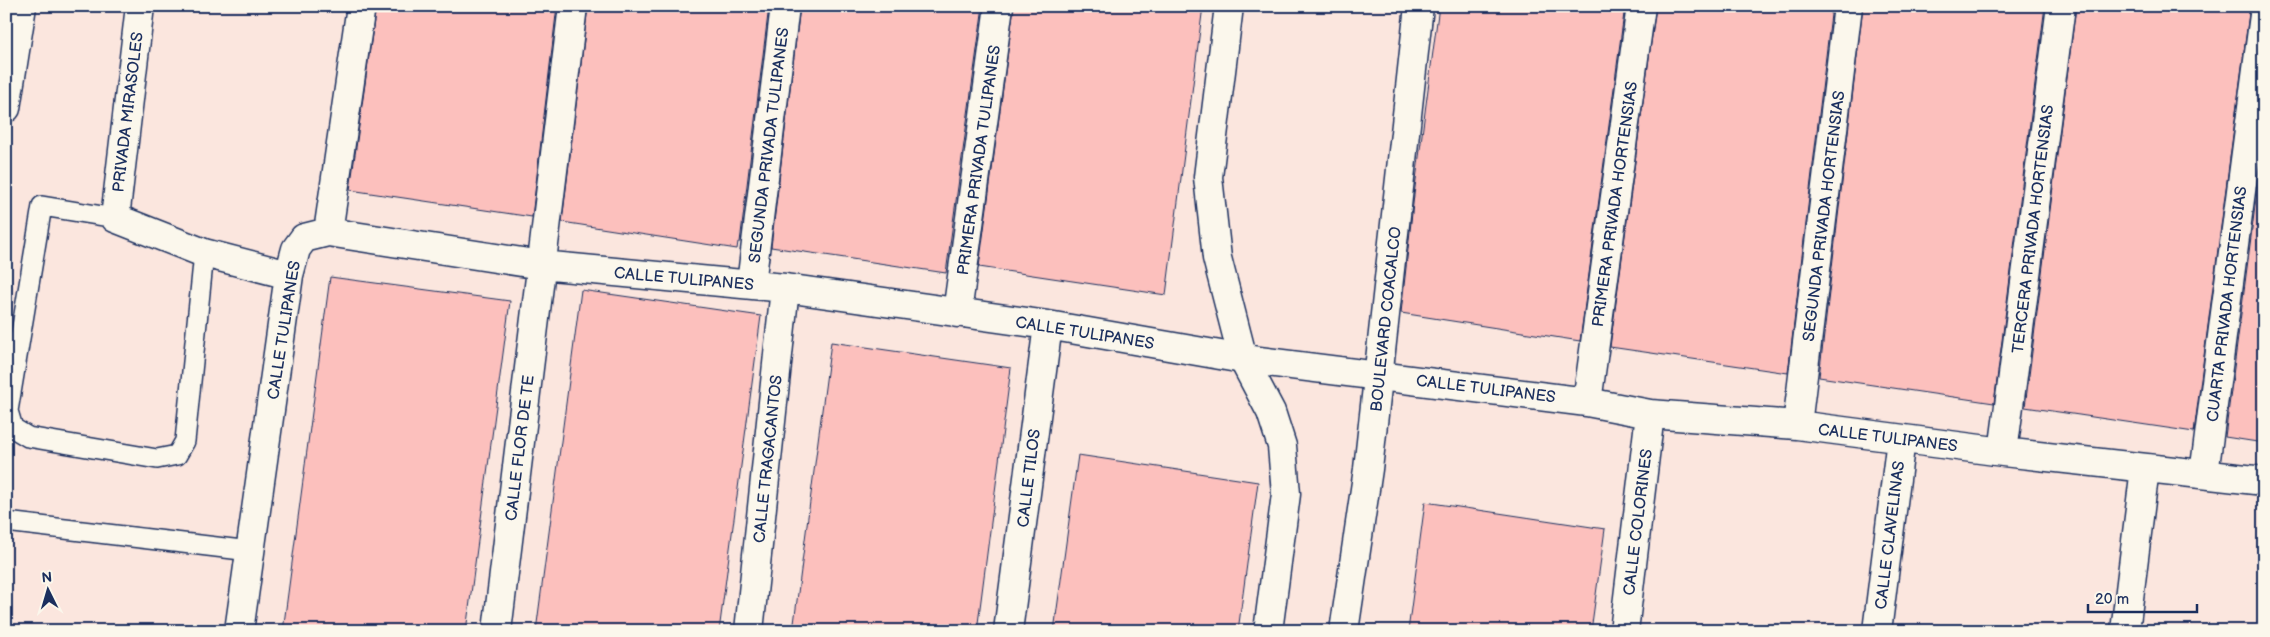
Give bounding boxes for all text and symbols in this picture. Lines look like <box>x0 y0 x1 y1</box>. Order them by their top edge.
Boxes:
street label: SEGUNDA PRIVADA TULIPANES <box>746 26 793 264</box>
street label: PRIVADA MIRASOLES <box>109 31 148 193</box>
street label: PRIMERA PRIVADA TULIPANES <box>954 44 1005 277</box>
street label: PRIMERA PRIVADA HORTENSIAS <box>1589 80 1642 328</box>
street label: SEGUNDA PRIVADA HORTENSIAS <box>1800 90 1849 343</box>
street label: TERCERA PRIVADA HORTENSIAS <box>2009 104 2058 355</box>
street label: CUARTA PRIVADA HORTENSIAS <box>2204 185 2251 423</box>
street label: BOULEVARD COACALCO <box>1367 226 1406 413</box>
street label: CALLE TULIPANES <box>264 259 305 401</box>
street label: CALLE TULIPANES <box>613 264 755 295</box>
street label: CALLE TULIPANES <box>1014 313 1156 354</box>
street label: CALLE TULIPANES <box>1415 372 1557 407</box>
street label: CALLE FLOR DE TE <box>502 374 539 522</box>
street label: CALLE TRAGACANTOS <box>750 374 787 544</box>
street label: CALLE TULIPANES <box>1817 421 1959 456</box>
street label: CALLE TILOS <box>1014 428 1045 529</box>
street label: CALLE COLORINES <box>1620 448 1657 597</box>
street label: CALLE CLAVELINAS <box>1872 460 1909 611</box>
north arrow <box>22 564 72 614</box>
text: N <box>41 569 53 586</box>
scale bar <box>2088 582 2196 614</box>
text: 20 m <box>2095 590 2129 609</box>

